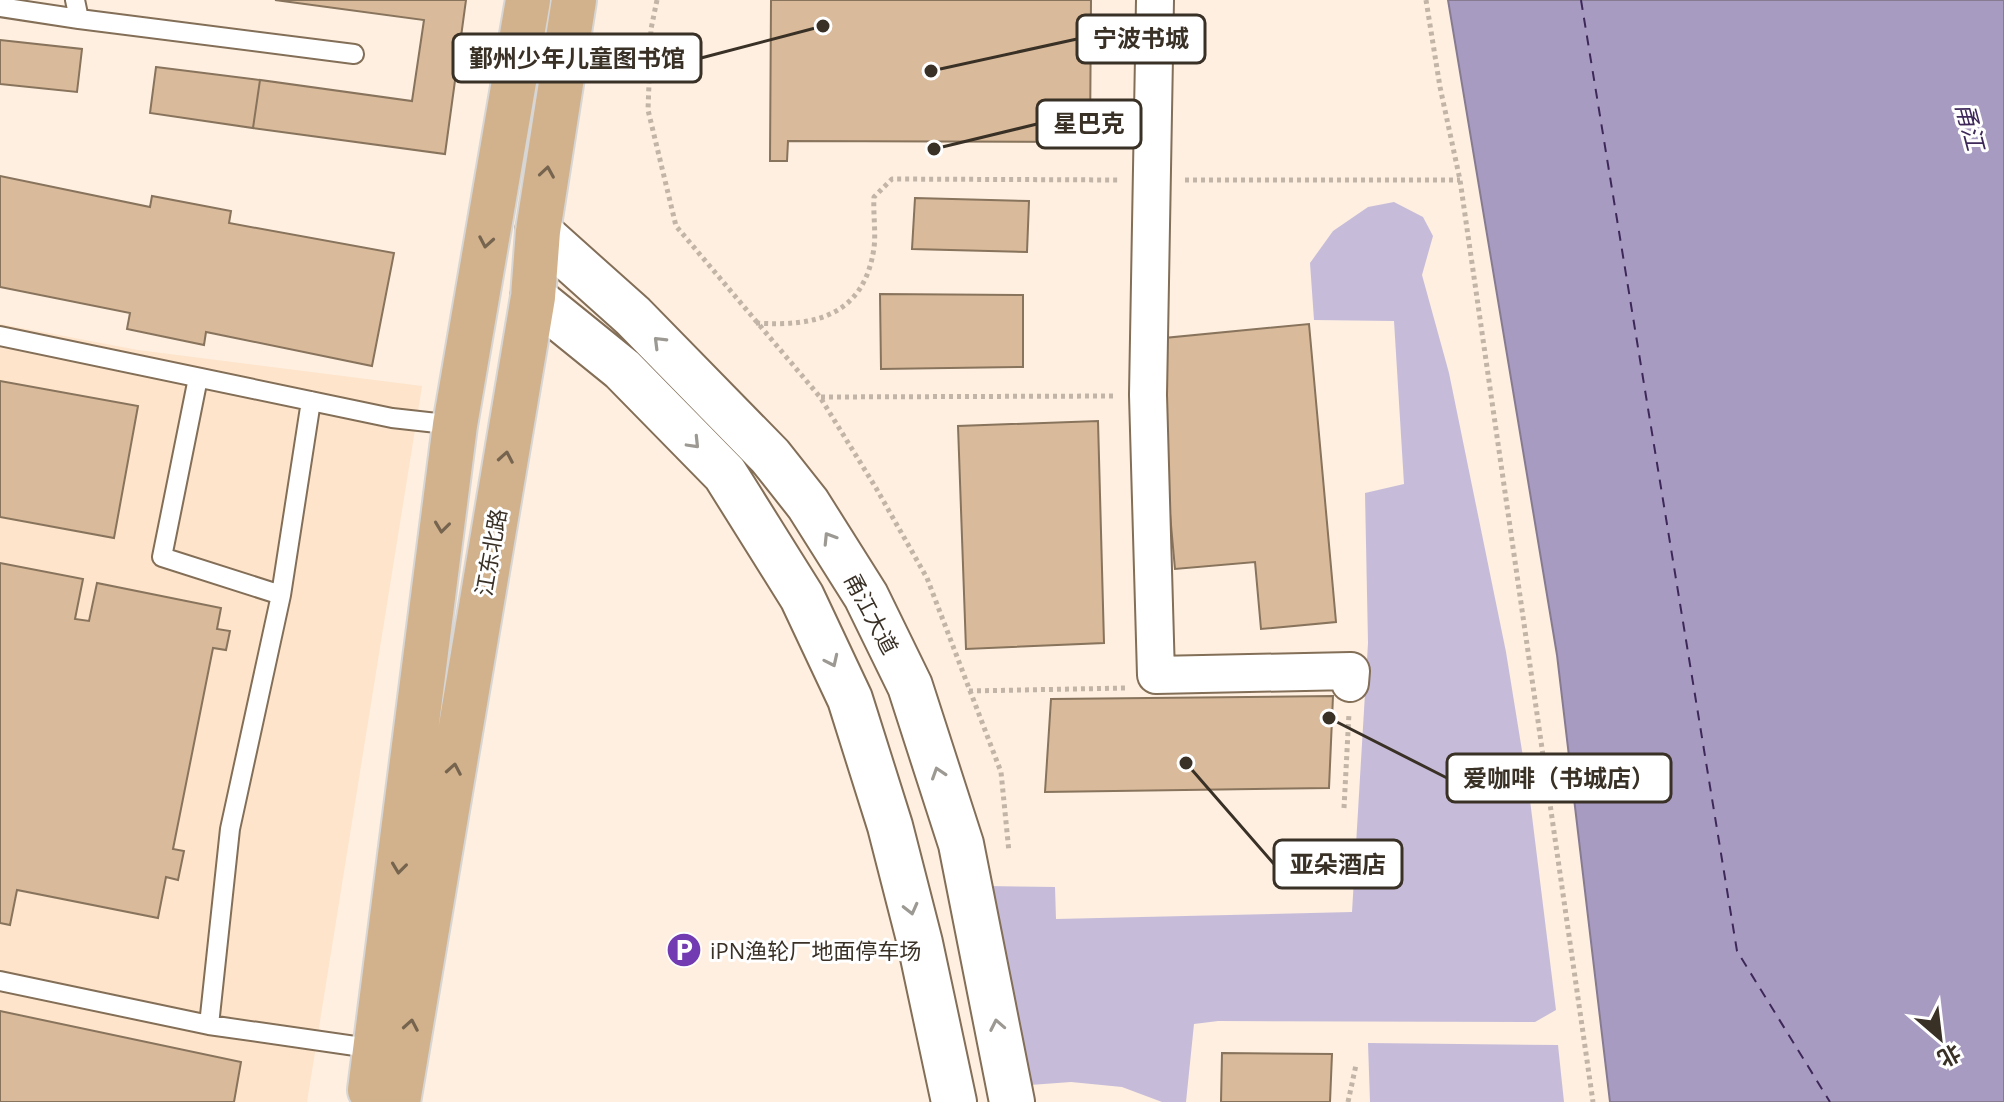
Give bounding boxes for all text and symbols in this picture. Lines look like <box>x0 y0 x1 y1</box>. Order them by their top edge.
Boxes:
callout: 宁波书城 <box>1077 15 1205 63</box>
text: 宁波书城 <box>1093 21 1189 54</box>
callout: 鄞州少年儿童图书馆 <box>453 34 701 82</box>
text: 鄞州少年儿童图书馆 <box>469 41 685 74</box>
water label: 甬江 <box>1949 99 1994 156</box>
callout: 星巴克 <box>1037 100 1141 148</box>
text: 星巴克 <box>1053 106 1125 139</box>
one-way arrow <box>538 165 555 179</box>
one-way arrow <box>478 236 495 249</box>
one-way arrow <box>654 337 668 351</box>
one-way arrow <box>685 434 699 448</box>
one-way arrow <box>497 450 514 464</box>
street label: 江东北路 <box>468 506 512 598</box>
one-way arrow <box>434 520 451 534</box>
one-way arrow <box>824 532 839 547</box>
street label: 甬江大道 <box>838 567 906 659</box>
one-way arrow <box>822 653 838 668</box>
callout: 爱咖啡（书城店） <box>1447 754 1671 802</box>
text: 爱咖啡（书城店） <box>1463 761 1655 794</box>
one-way arrow <box>444 762 461 775</box>
one-way arrow <box>931 766 947 780</box>
callout: 亚朵酒店 <box>1274 840 1402 888</box>
text: 亚朵酒店 <box>1290 847 1386 880</box>
one-way arrow <box>391 861 408 875</box>
one-way arrow <box>902 901 919 915</box>
parking icon: iPN渔轮厂地面停车场 <box>665 931 703 969</box>
place label: iPN渔轮厂地面停车场 <box>710 935 921 965</box>
north arrow <box>1900 998 1980 1078</box>
one-way arrow <box>401 1018 418 1032</box>
one-way arrow <box>990 1019 1007 1032</box>
text: 北 <box>1933 1038 1967 1075</box>

